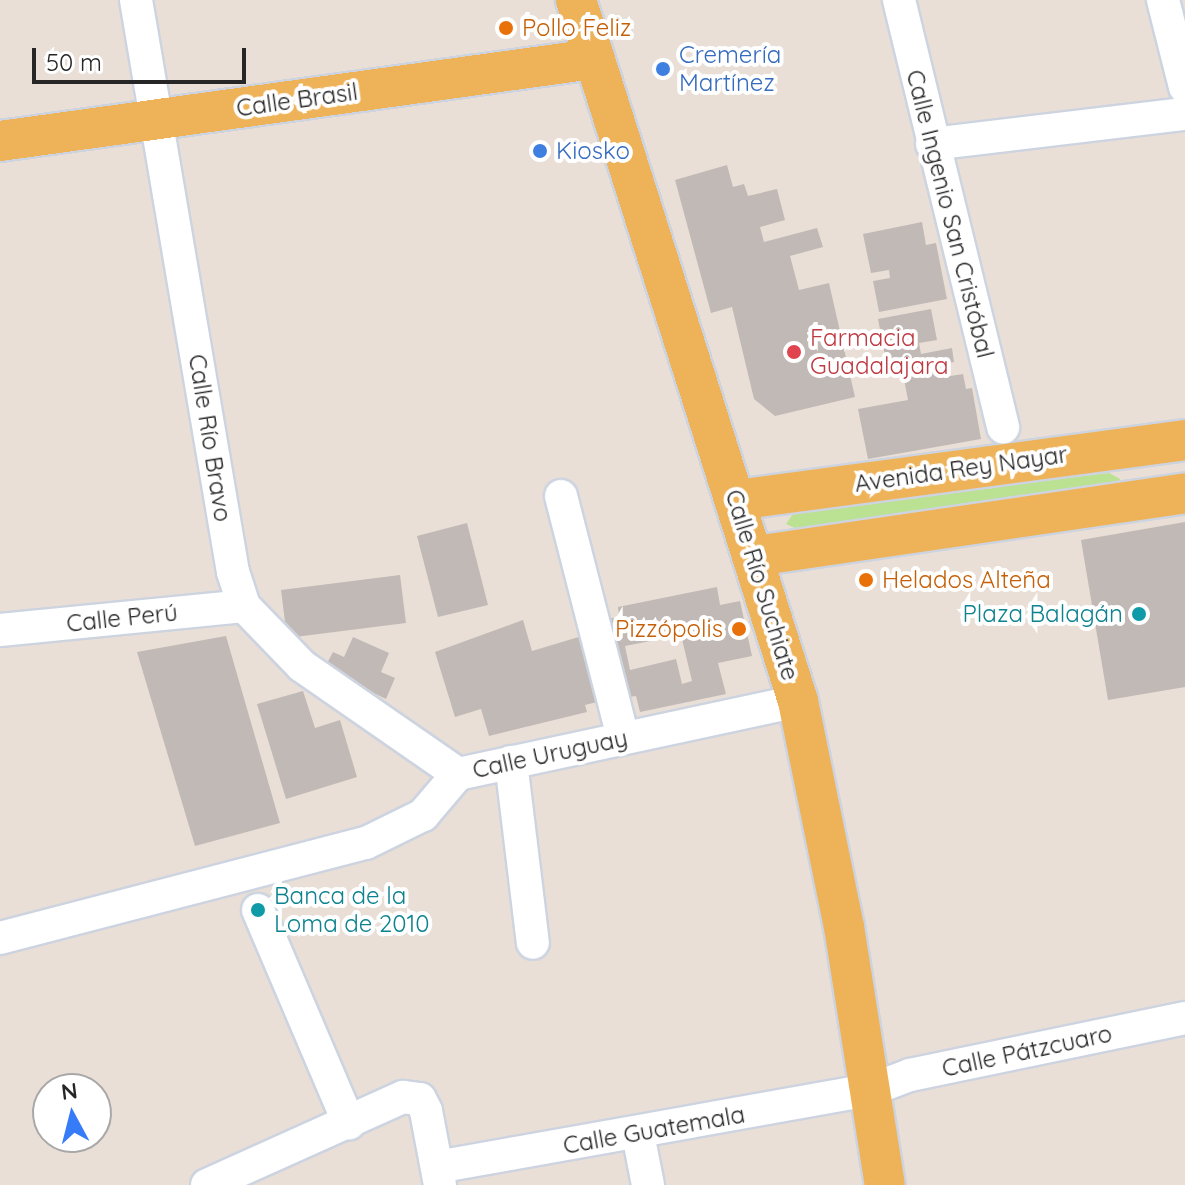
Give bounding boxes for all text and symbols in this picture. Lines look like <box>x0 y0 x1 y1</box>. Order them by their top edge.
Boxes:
place label: Pollo Feliz <box>522 14 631 42</box>
marker: Pollo Feliz <box>497 19 515 37</box>
scale bar <box>36 32 250 82</box>
place label: Cremería Martínez <box>679 41 781 97</box>
text: 50 m <box>46 47 102 77</box>
marker: Cremería Martínez <box>654 60 672 78</box>
street label: Calle Ingenio San Cristóbal <box>900 67 1000 361</box>
street label: Calle Brasil <box>235 77 359 123</box>
place label: Kiosko <box>556 137 630 165</box>
marker: Kiosko <box>531 142 549 160</box>
place label: Farmacia Guadalajara <box>810 324 949 380</box>
marker: Farmacia Guadalajara <box>785 343 803 361</box>
street label: Calle Río Bravo <box>183 352 237 524</box>
street label: Avenida Rey Nayar <box>853 440 1069 498</box>
street label: Calle Río Suchiate <box>719 486 805 684</box>
place label: Helados Alteña <box>882 566 1051 594</box>
marker: Helados Alteña <box>857 571 875 589</box>
street label: Calle Perú <box>65 598 179 638</box>
place label: Plaza Balagán <box>963 600 1123 628</box>
marker: Plaza Balagán <box>1130 605 1148 623</box>
place label: Pizzópolis <box>615 615 723 643</box>
marker: Pizzópolis <box>730 620 748 638</box>
street label: Calle Uruguay <box>470 724 630 784</box>
place label: Banca de la Loma de 2010 <box>274 882 430 938</box>
marker: Banca de la Loma de 2010 <box>249 901 267 919</box>
street label: Calle Pátzcuaro <box>939 1019 1115 1083</box>
north arrow <box>32 1073 112 1153</box>
text: N <box>60 1076 79 1106</box>
street label: Calle Guatemala <box>561 1100 747 1160</box>

